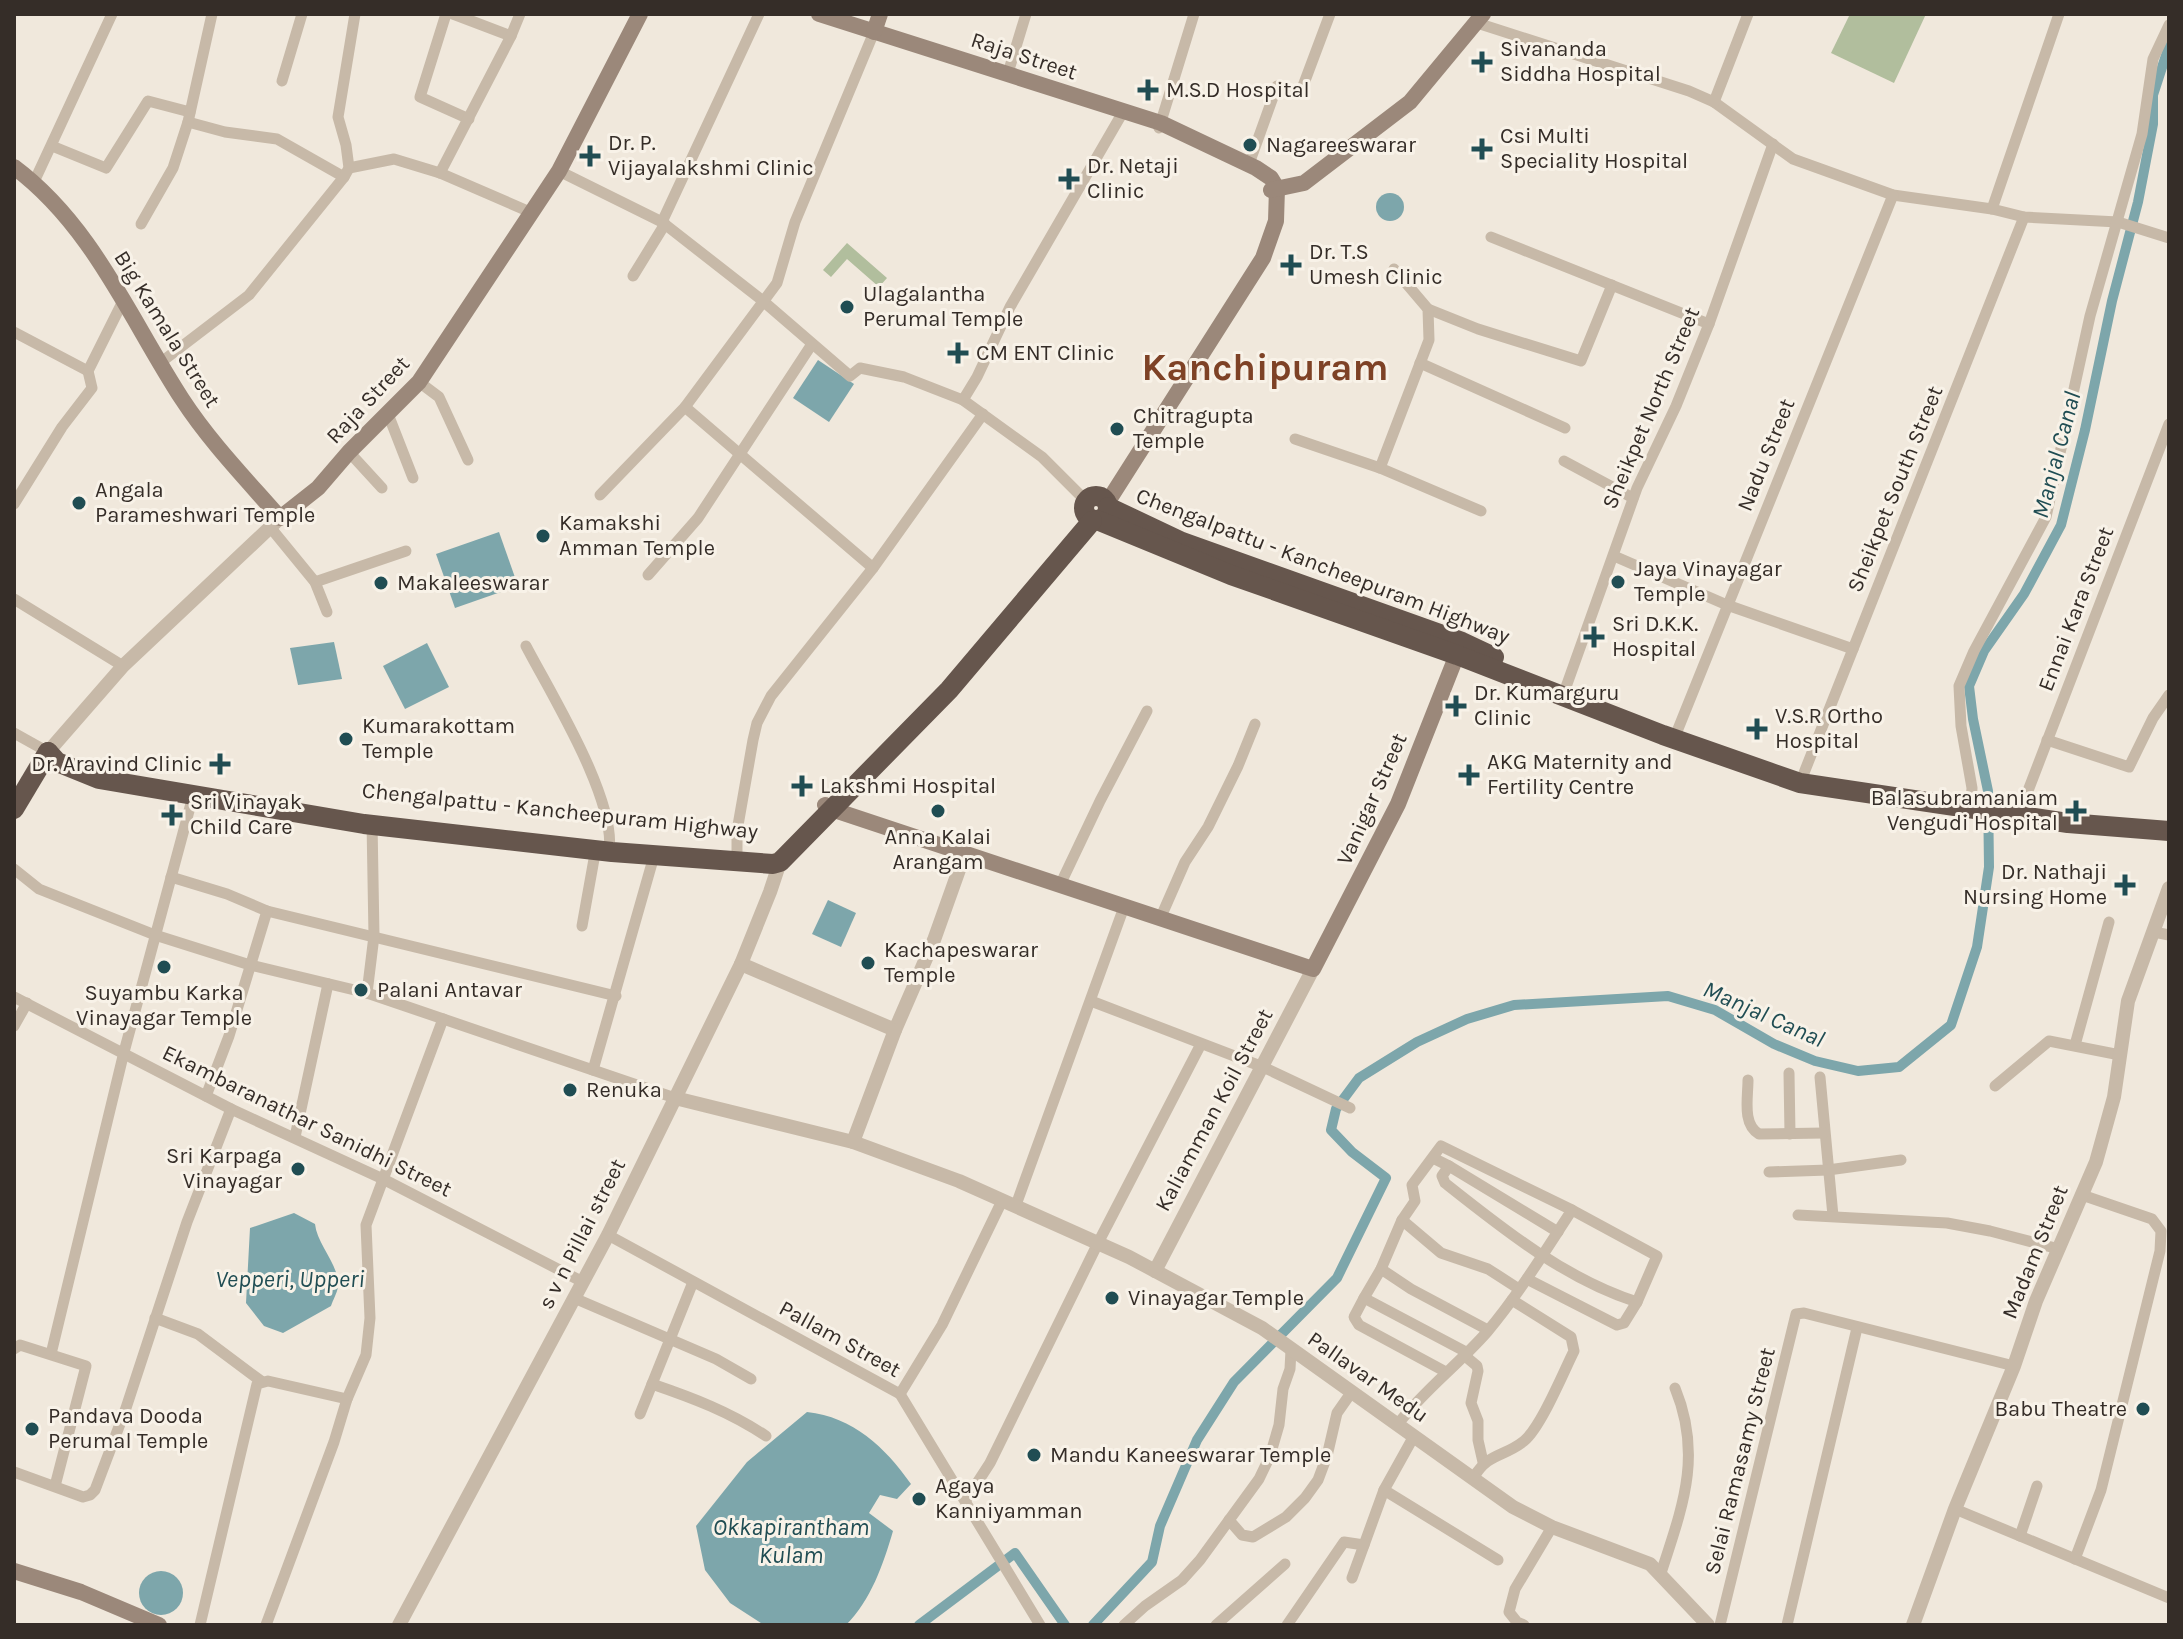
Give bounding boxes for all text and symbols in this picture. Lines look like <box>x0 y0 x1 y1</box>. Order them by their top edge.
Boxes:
street label: Raja Street <box>968 27 1080 85</box>
place label: Sivananda Siddha Hospital <box>1500 36 1661 87</box>
marker: Sivananda Siddha Hospital <box>1471 51 1493 73</box>
place label: M.S.D Hospital <box>1166 77 1310 103</box>
marker: M.S.D Hospital <box>1137 79 1159 101</box>
place label: Csi Multi Speciality Hospital <box>1500 123 1688 174</box>
place label: Dr. P. Vijayalakshmi Clinic <box>608 130 814 181</box>
place label: Nagareeswarar <box>1266 132 1416 158</box>
marker: Nagareeswarar <box>1241 136 1259 154</box>
marker: Csi Multi Speciality Hospital <box>1471 138 1493 160</box>
marker: Dr. P. Vijayalakshmi Clinic <box>579 145 601 167</box>
place label: Dr. Netaji Clinic <box>1087 153 1179 204</box>
marker: Dr. Netaji Clinic <box>1058 168 1080 190</box>
place label: Dr. T.S Umesh Clinic <box>1309 239 1443 290</box>
street label: Big Kamala Street <box>108 246 226 412</box>
marker: Dr. T.S Umesh Clinic <box>1280 254 1302 276</box>
place label: Ulagalantha Perumal Temple <box>863 281 1023 332</box>
marker: Ulagalantha Perumal Temple <box>838 298 856 316</box>
street label: Sheikpet North Street <box>1597 303 1705 513</box>
place label: CM ENT Clinic <box>976 340 1114 366</box>
marker: CM ENT Clinic <box>947 342 969 364</box>
district label: Kanchipuram <box>1141 345 1389 390</box>
street label: Raja Street <box>321 351 415 449</box>
street label: Sheikpet South Street <box>1842 382 1948 596</box>
water label: Manjal Canal <box>2026 389 2086 521</box>
street label: Nadu Street <box>1732 395 1800 515</box>
place label: Chitragupta Temple <box>1133 403 1254 454</box>
marker: Chitragupta Temple <box>1108 420 1126 438</box>
place label: Angala Parameshwari Temple <box>95 477 315 528</box>
street label: Chengalpattu - Kancheepuram Highway <box>1132 483 1514 649</box>
marker: Angala Parameshwari Temple <box>70 494 88 512</box>
place label: Kamakshi Amman Temple <box>559 510 715 561</box>
street label: Ennai Kara Street <box>2033 523 2119 695</box>
marker: Kamakshi Amman Temple <box>534 527 552 545</box>
place label: Jaya Vinayagar Temple <box>1634 556 1782 607</box>
place label: Makaleeswarar <box>397 570 549 596</box>
marker: Jaya Vinayagar Temple <box>1609 573 1627 591</box>
marker: Makaleeswarar <box>372 574 390 592</box>
place label: Sri D.K.K. Hospital <box>1612 611 1698 662</box>
marker: Sri D.K.K. Hospital <box>1583 626 1605 648</box>
place label: Dr. Kumarguru Clinic <box>1474 680 1620 731</box>
marker: Dr. Kumarguru Clinic <box>1445 695 1467 717</box>
place label: V.S.R Ortho Hospital <box>1775 703 1883 754</box>
place label: Kumarakottam Temple <box>362 713 515 764</box>
marker: V.S.R Ortho Hospital <box>1746 718 1768 740</box>
street label: Vanigar Street <box>1331 729 1413 869</box>
marker: Kumarakottam Temple <box>337 730 355 748</box>
place label: AKG Maternity and Fertility Centre <box>1487 749 1673 800</box>
place label: Dr. Aravind Clinic <box>31 751 202 777</box>
marker: Dr. Aravind Clinic <box>209 753 231 775</box>
marker: AKG Maternity and Fertility Centre <box>1458 764 1480 786</box>
place label: Lakshmi Hospital <box>820 773 996 799</box>
marker: Lakshmi Hospital <box>791 775 813 797</box>
street label: Chengalpattu - Kancheepuram Highway <box>361 777 759 845</box>
place label: Balasubramaniam Vengudi Hospital <box>1871 785 2058 836</box>
place label: Sri Vinayak Child Care <box>190 789 302 840</box>
marker: Balasubramaniam Vengudi Hospital <box>2065 800 2087 822</box>
marker: Anna Kalai Arangam <box>929 802 947 820</box>
marker: Sri Vinayak Child Care <box>161 804 183 826</box>
place label: Anna Kalai Arangam <box>885 824 991 875</box>
place label: Dr. Nathaji Nursing Home <box>1963 859 2107 910</box>
marker: Dr. Nathaji Nursing Home <box>2114 874 2136 896</box>
place label: Kachapeswarar Temple <box>884 937 1038 988</box>
marker: Kachapeswarar Temple <box>859 954 877 972</box>
marker: Suyambu Karka Vinayagar Temple <box>155 958 173 976</box>
water label: Manjal Canal <box>1699 975 1829 1053</box>
place label: Palani Antavar <box>377 977 522 1003</box>
place label: Suyambu Karka Vinayagar Temple <box>76 980 252 1031</box>
marker: Palani Antavar <box>352 981 370 999</box>
street label: Kaliamman Koil Street <box>1150 1004 1278 1216</box>
street label: Ekambaranathar Sanidhi Street <box>158 1039 456 1203</box>
place label: Renuka <box>586 1077 662 1103</box>
marker: Renuka <box>561 1081 579 1099</box>
place label: Sri Karpaga Vinayagar <box>166 1143 282 1194</box>
street label: s v n Pillai street <box>533 1155 631 1313</box>
marker: Sri Karpaga Vinayagar <box>289 1160 307 1178</box>
street label: Madam Street <box>1996 1181 2074 1323</box>
water label: Vepperi, Upperi <box>215 1265 365 1293</box>
place label: Vinayagar Temple <box>1128 1285 1304 1311</box>
marker: Vinayagar Temple <box>1103 1289 1121 1307</box>
street label: Pallam Street <box>775 1295 905 1383</box>
street label: Pallavar Medu <box>1303 1326 1433 1428</box>
street label: Selai Ramasamy Street <box>1699 1345 1781 1577</box>
place label: Babu Theatre <box>1994 1396 2127 1422</box>
marker: Babu Theatre <box>2134 1400 2152 1418</box>
place label: Pandava Dooda Perumal Temple <box>48 1403 208 1454</box>
marker: Pandava Dooda Perumal Temple <box>23 1420 41 1438</box>
place label: Mandu Kaneeswarar Temple <box>1050 1442 1331 1468</box>
marker: Mandu Kaneeswarar Temple <box>1025 1446 1043 1464</box>
place label: Agaya Kanniyamman <box>935 1473 1083 1524</box>
marker: Agaya Kanniyamman <box>910 1490 928 1508</box>
water label: Okkapirantham Kulam <box>713 1513 869 1569</box>

